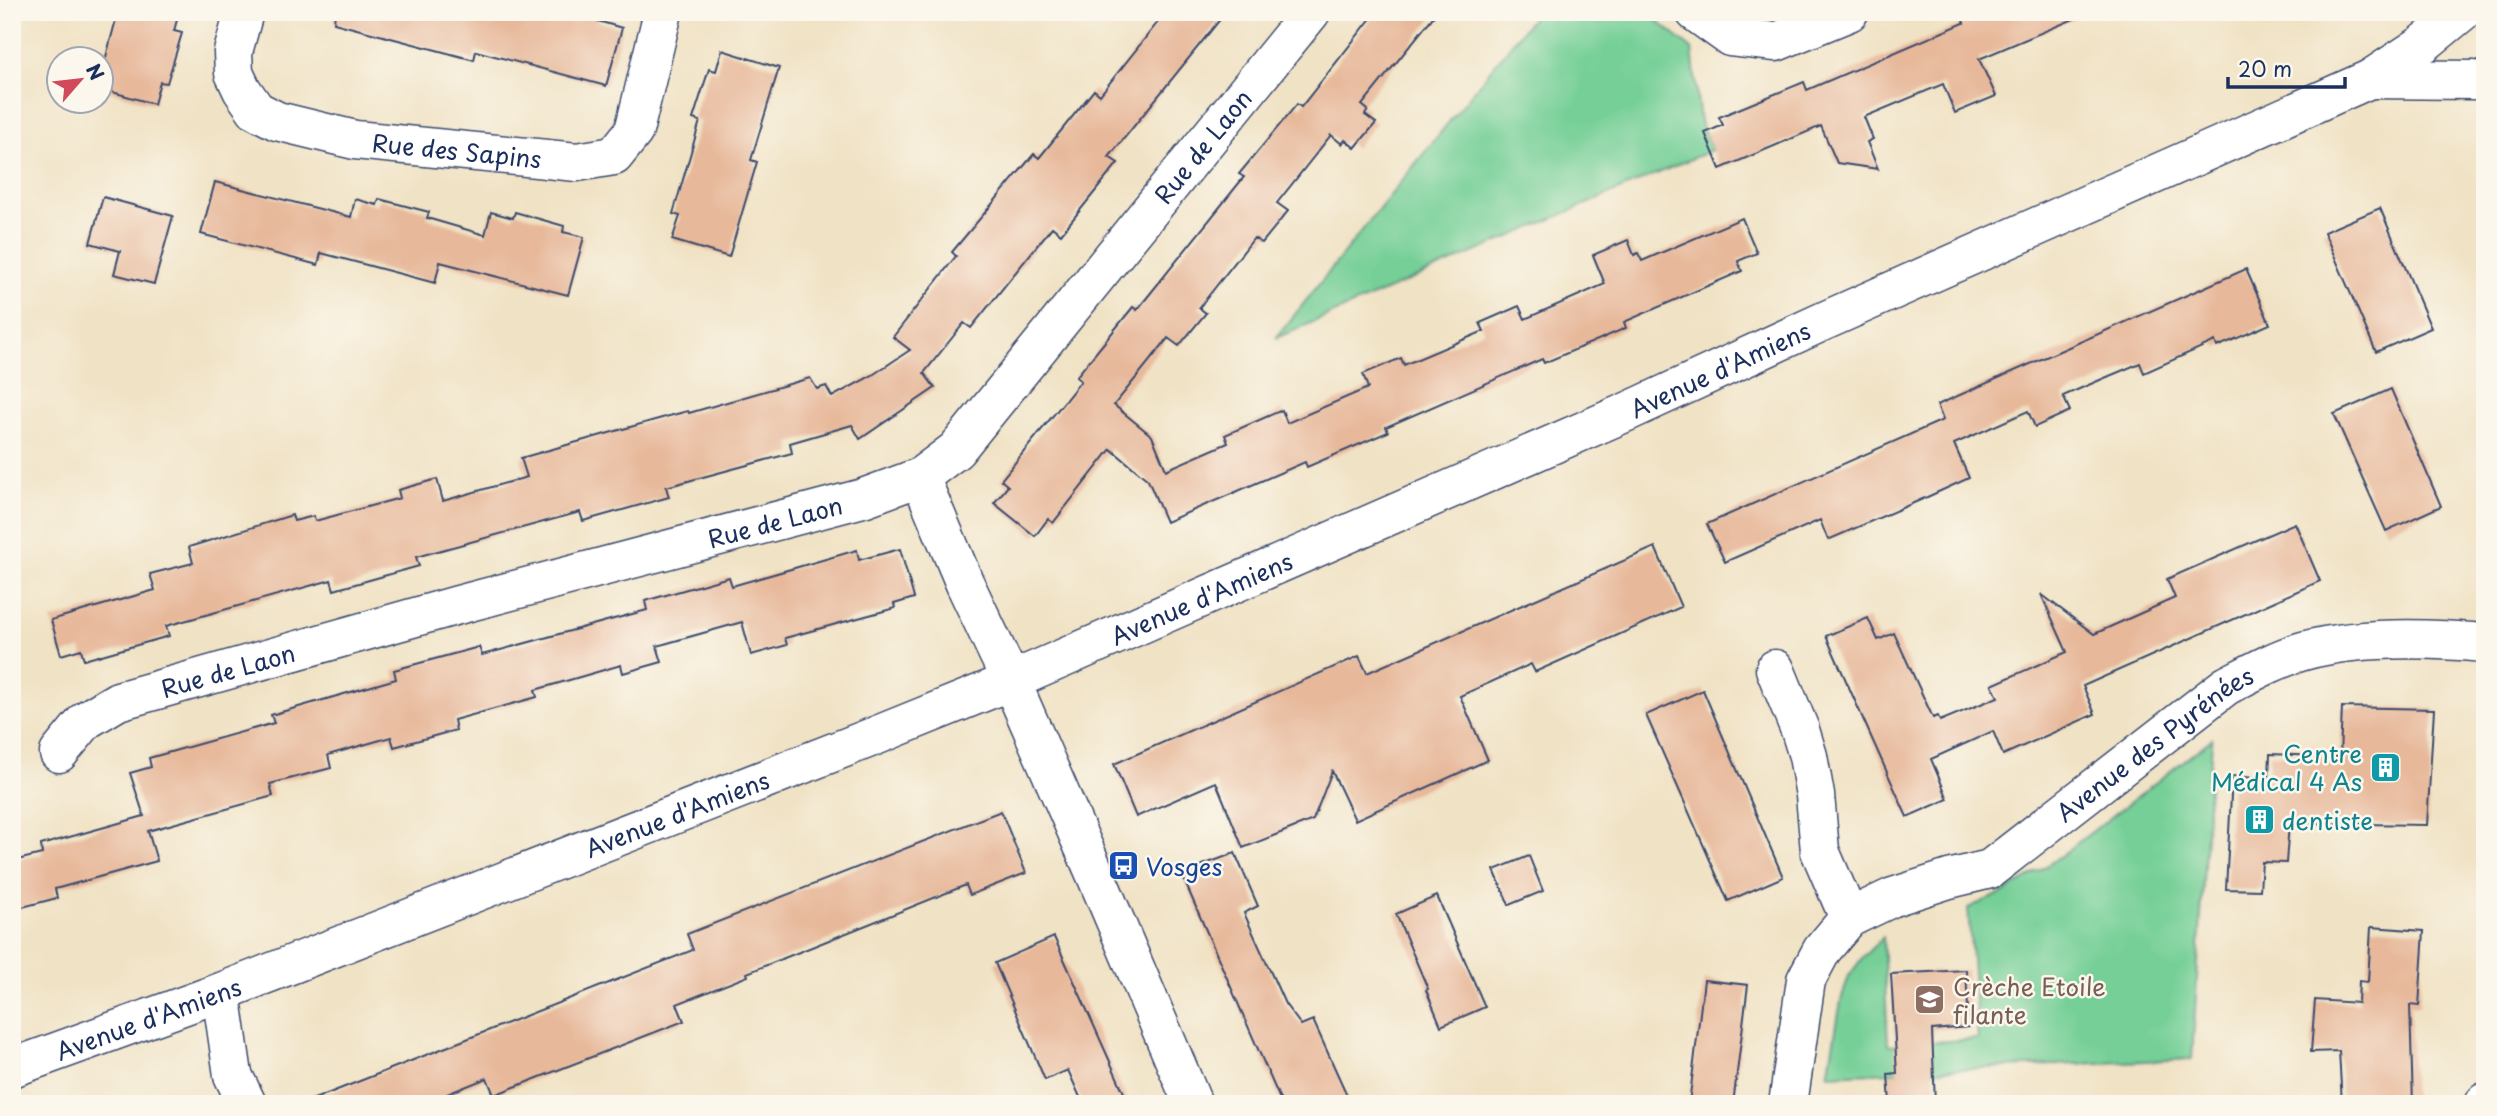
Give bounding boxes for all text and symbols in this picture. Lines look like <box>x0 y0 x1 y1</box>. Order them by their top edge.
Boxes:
north arrow <box>46 46 116 116</box>
scale bar <box>2228 46 2345 90</box>
text: 20 m <box>2238 52 2292 84</box>
text: N <box>80 58 112 85</box>
street label: Rue de Laon <box>1145 81 1260 211</box>
street label: Rue des Sapins <box>370 124 543 176</box>
street label: Avenue d'Amiens <box>1624 312 1816 426</box>
street label: Rue de Laon <box>704 486 846 556</box>
street label: Avenue d'Amiens <box>1105 542 1298 653</box>
street label: Rue de Laon <box>157 634 299 706</box>
street label: Avenue des Pyrénées <box>2048 657 2259 830</box>
place label: Centre Médical 4 As <box>2211 735 2362 799</box>
building icon: Centre Médical 4 As <box>2368 750 2402 784</box>
street label: Avenue d'Amiens <box>579 761 774 866</box>
place label: dentiste <box>2282 802 2373 838</box>
building icon: dentiste <box>2242 803 2276 837</box>
place label: Vosges <box>1146 848 1222 884</box>
bus stop icon: Vosges <box>1106 849 1140 883</box>
street label: Avenue d'Amiens <box>50 968 246 1069</box>
place label: Crèche Etoile filante <box>1953 968 2106 1032</box>
school or university icon: Crèche Etoile filante <box>1913 983 1947 1017</box>

